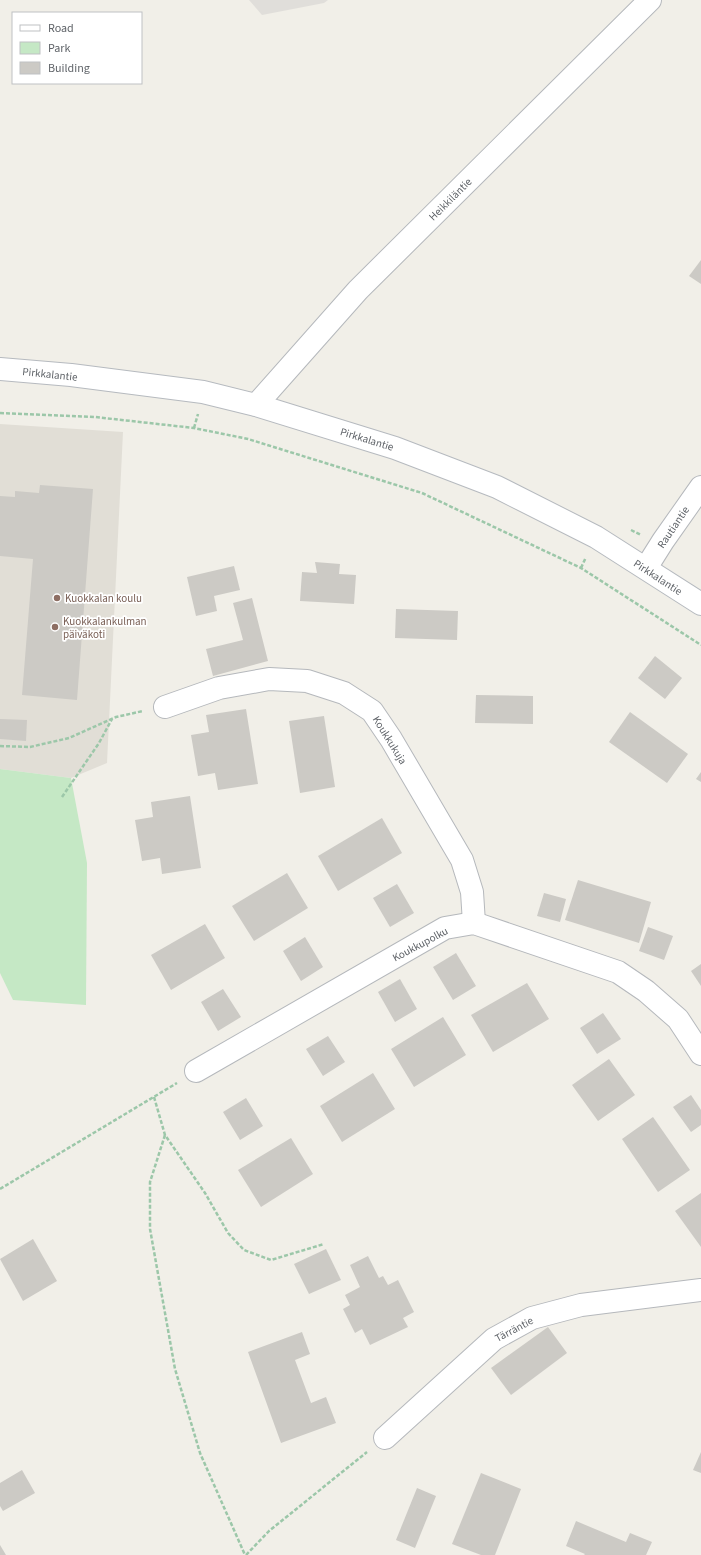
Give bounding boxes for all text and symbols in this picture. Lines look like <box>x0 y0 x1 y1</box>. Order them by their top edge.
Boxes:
legend <box>12 12 142 84</box>
text: Road <box>48 20 74 37</box>
text: Park <box>48 40 70 57</box>
text: Building <box>48 60 90 77</box>
street label: Heikkiläntie <box>426 174 476 224</box>
street label: Pirkkalantie <box>22 364 79 385</box>
street label: Pirkkalantie <box>338 424 396 455</box>
street label: Rautiantie <box>654 503 693 551</box>
street label: Pirkkalantie <box>630 556 685 599</box>
place label: Kuokkalan koulu <box>65 591 142 606</box>
marker: Kuokkalan koulu <box>52 593 62 603</box>
place label: Kuokkalankulman päiväkoti <box>63 614 147 642</box>
marker: Kuokkalankulman päiväkoti <box>50 622 60 632</box>
street label: Koukkukuja <box>369 713 410 767</box>
street label: Koukkupolku <box>390 923 451 965</box>
street label: Tärräntie <box>492 1313 537 1346</box>

